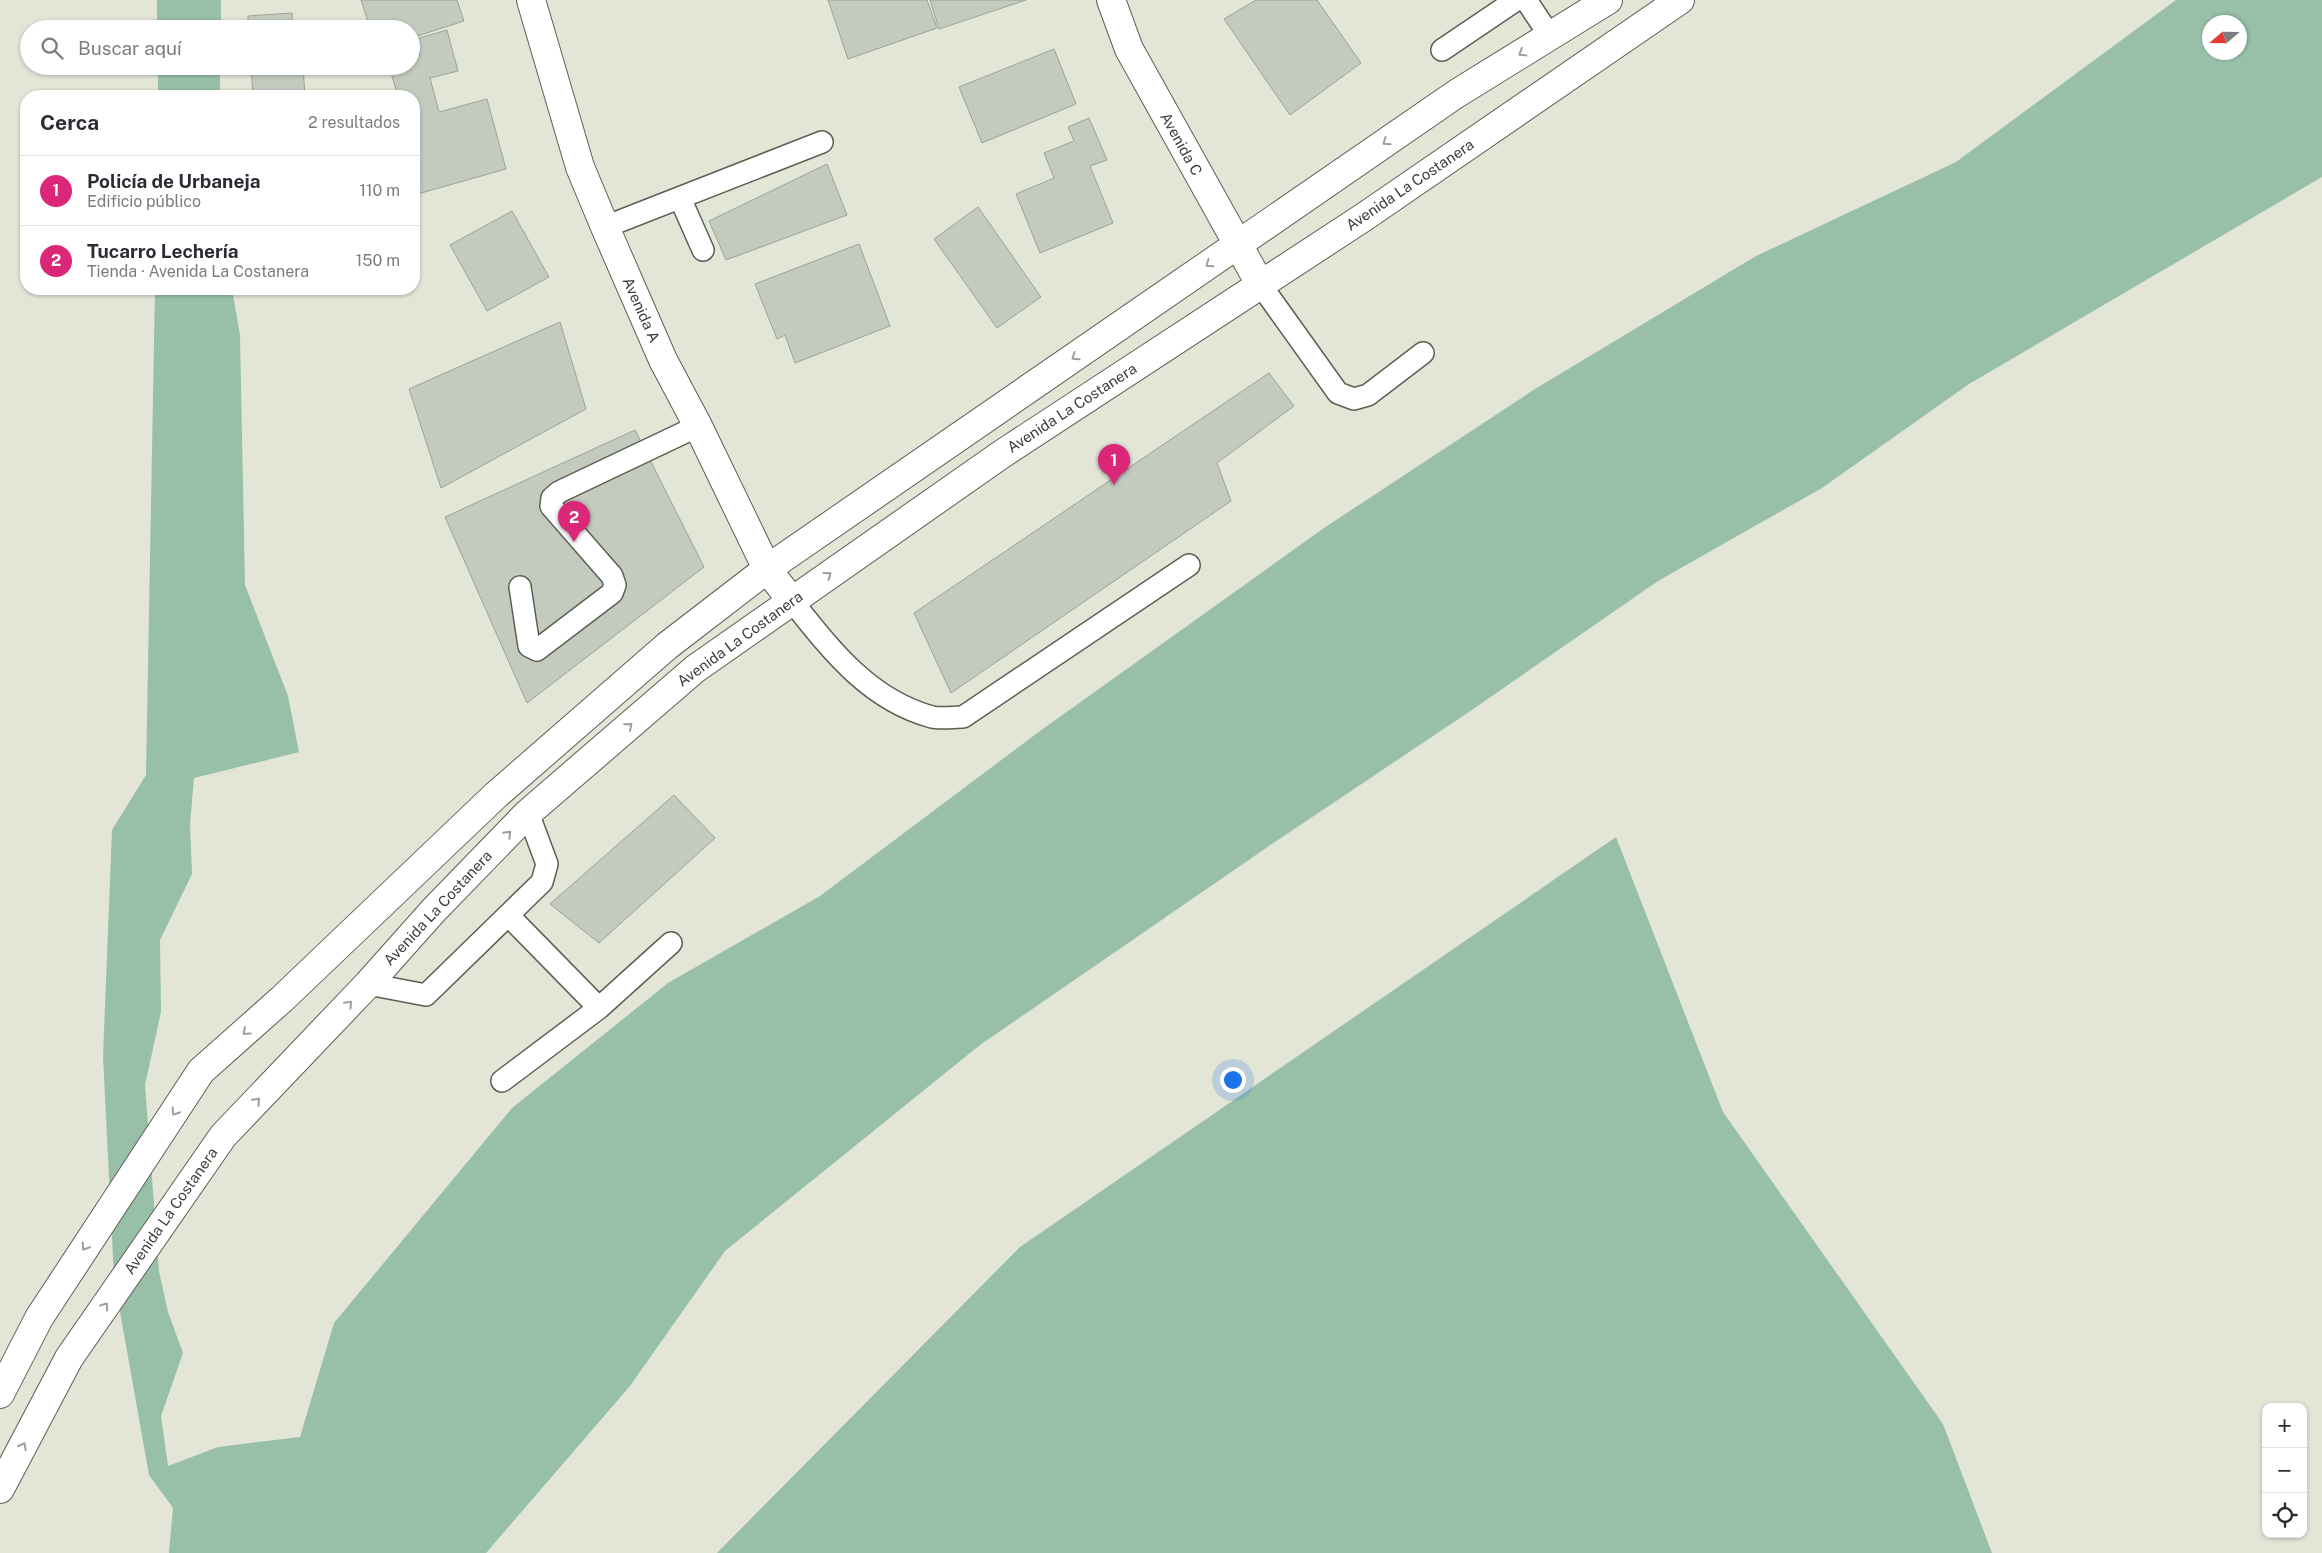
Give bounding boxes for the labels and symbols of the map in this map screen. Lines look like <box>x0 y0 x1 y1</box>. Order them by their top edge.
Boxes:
north arrow <box>2202 15 2247 60</box>
one-way arrow <box>1519 47 1528 57</box>
street label: Avenida C <box>1157 109 1206 178</box>
street label: Avenida La Costanera <box>1343 135 1477 234</box>
one-way arrow <box>1383 136 1392 145</box>
one-way arrow <box>1205 258 1215 267</box>
street label: Avenida A <box>620 275 664 345</box>
one-way arrow <box>1072 350 1081 360</box>
street label: Avenida La Costanera <box>1004 359 1139 456</box>
pin: 1 <box>1098 444 1130 485</box>
pin: 2 <box>558 501 590 542</box>
one-way arrow <box>822 572 832 581</box>
street label: Avenida La Costanera <box>674 587 806 690</box>
one-way arrow <box>623 723 632 731</box>
one-way arrow <box>502 831 511 840</box>
street label: Avenida La Costanera <box>380 847 495 969</box>
one-way arrow <box>343 1000 352 1009</box>
one-way arrow <box>242 1026 251 1035</box>
your location <box>1220 1067 1246 1093</box>
one-way arrow <box>251 1097 260 1106</box>
one-way arrow <box>171 1106 181 1115</box>
street label: Avenida La Costanera <box>120 1144 221 1277</box>
one-way arrow <box>82 1242 91 1251</box>
one-way arrow <box>99 1302 108 1312</box>
one-way arrow <box>17 1442 27 1451</box>

